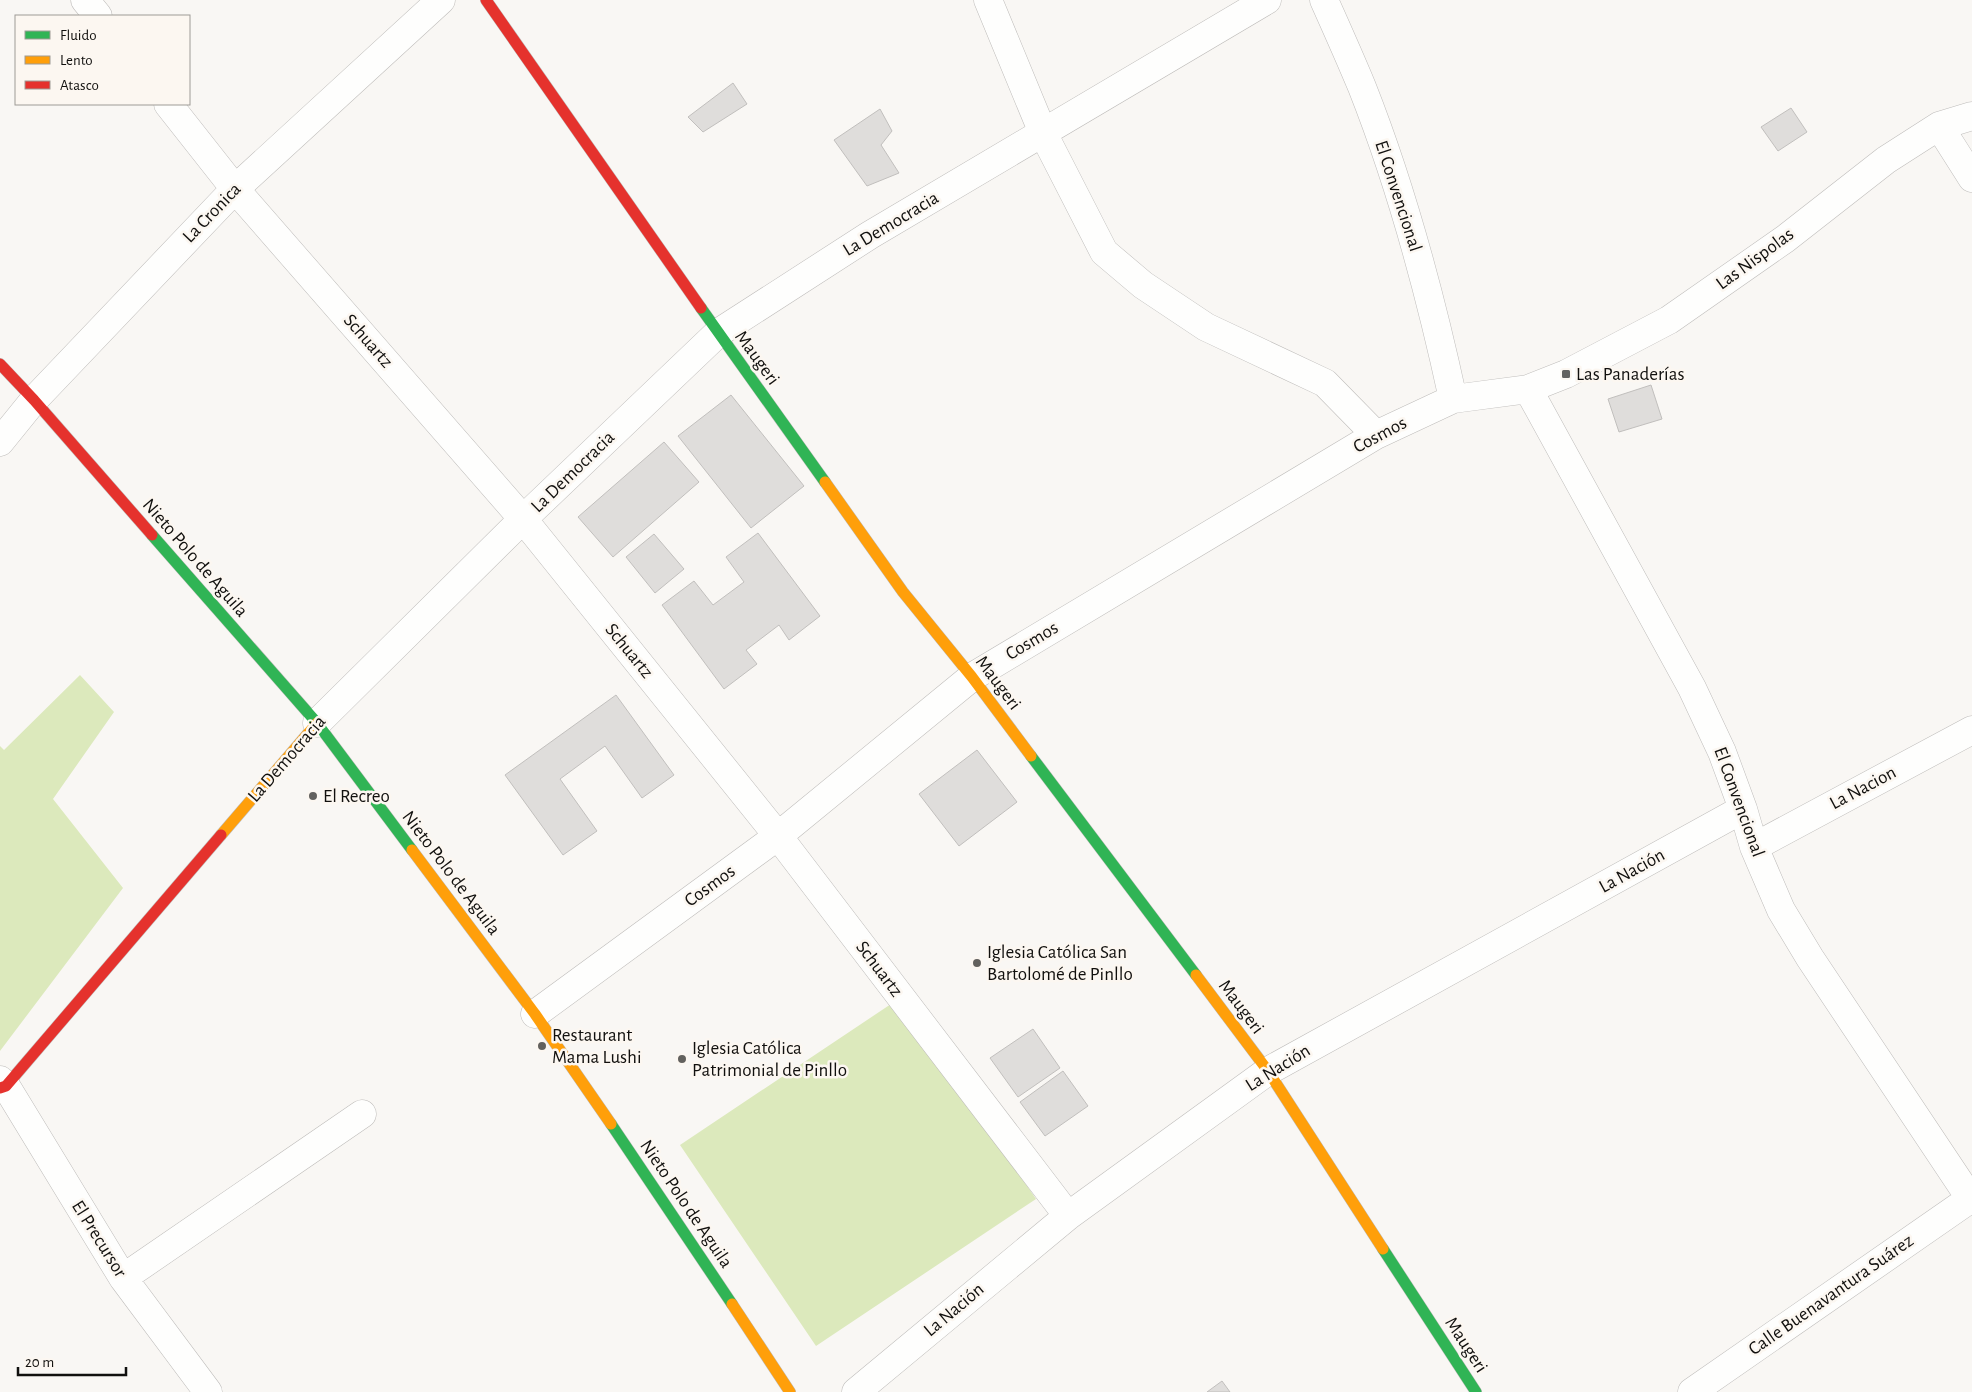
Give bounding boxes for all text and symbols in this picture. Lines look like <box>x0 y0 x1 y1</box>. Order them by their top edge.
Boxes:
legend <box>15 15 190 105</box>
text: Fluido <box>60 28 97 43</box>
text: Lento <box>60 53 93 68</box>
text: Atasco <box>60 78 99 93</box>
street label: El Convencional <box>1371 138 1425 254</box>
street label: La Cronica <box>179 179 245 247</box>
street label: La Democracia <box>840 188 942 260</box>
street label: Las Nispolas <box>1713 225 1797 293</box>
street label: Schuartz <box>340 311 396 372</box>
street label: Maugeri <box>731 327 783 389</box>
place label: Las Panaderías <box>1576 365 1685 384</box>
marker: Las Panaderías <box>1560 368 1572 380</box>
street label: Cosmos <box>1350 413 1410 457</box>
street label: La Democracia <box>528 428 619 516</box>
street label: Nieto Polo de Aguila <box>139 495 251 621</box>
street label: Cosmos <box>1002 618 1062 664</box>
street label: Schuartz <box>601 620 657 682</box>
street label: Maugeri <box>972 653 1024 713</box>
street label: La Democracia <box>244 712 330 806</box>
street label: El Convencional <box>1710 744 1768 860</box>
street label: La Nacion <box>1827 763 1899 813</box>
place label: El Recreo <box>323 787 390 806</box>
marker: El Recreo <box>307 790 319 802</box>
street label: Nieto Polo de Aguila <box>398 807 504 939</box>
street label: La Nación <box>1596 845 1668 897</box>
street label: Cosmos <box>681 861 739 911</box>
street label: Schuartz <box>852 938 906 1000</box>
place label: Iglesia Católica San Bartolomé de Pinllo <box>987 943 1133 984</box>
marker: Iglesia Católica San Bartolomé de Pinllo <box>971 957 983 969</box>
street label: Maugeri <box>1215 977 1267 1037</box>
place label: Restaurant Mama Lushi <box>552 1026 642 1067</box>
place label: Iglesia Católica Patrimonial de Pinllo <box>692 1039 847 1080</box>
marker: Restaurant Mama Lushi <box>536 1040 548 1052</box>
street label: La Nación <box>1242 1041 1314 1095</box>
marker: Iglesia Católica Patrimonial de Pinllo <box>676 1053 688 1065</box>
street label: Nieto Polo de Aguila <box>636 1137 736 1272</box>
street label: El Precursor <box>68 1197 130 1281</box>
street label: Calle Buenavantura Suárez <box>1745 1231 1917 1359</box>
street label: La Nación <box>920 1280 988 1340</box>
street label: Maugeri <box>1441 1314 1491 1376</box>
scale bar <box>18 1344 125 1376</box>
text: 20 m <box>25 1355 54 1370</box>

